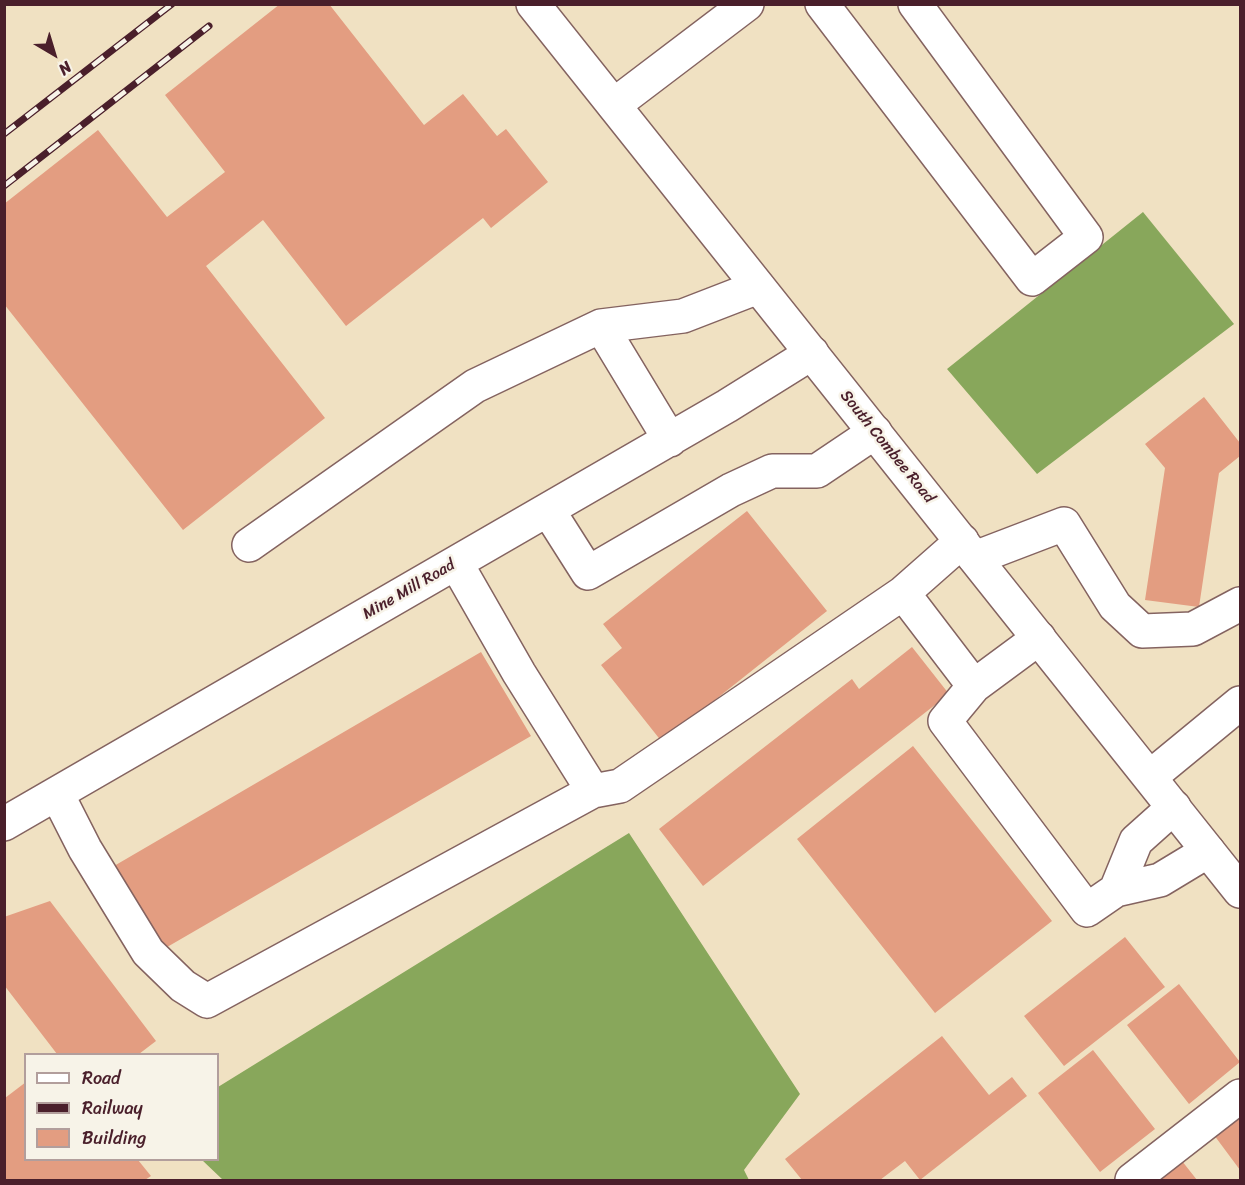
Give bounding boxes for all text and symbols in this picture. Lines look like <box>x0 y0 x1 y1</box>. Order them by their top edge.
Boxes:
north arrow <box>24 24 84 84</box>
text: N <box>52 54 79 83</box>
street label: South Combee Road <box>836 387 938 507</box>
street label: Mine Mill Road <box>359 556 459 624</box>
legend <box>24 1053 219 1161</box>
text: Road <box>82 1062 121 1094</box>
text: Railway <box>82 1092 143 1124</box>
text: Building <box>82 1122 146 1154</box>

